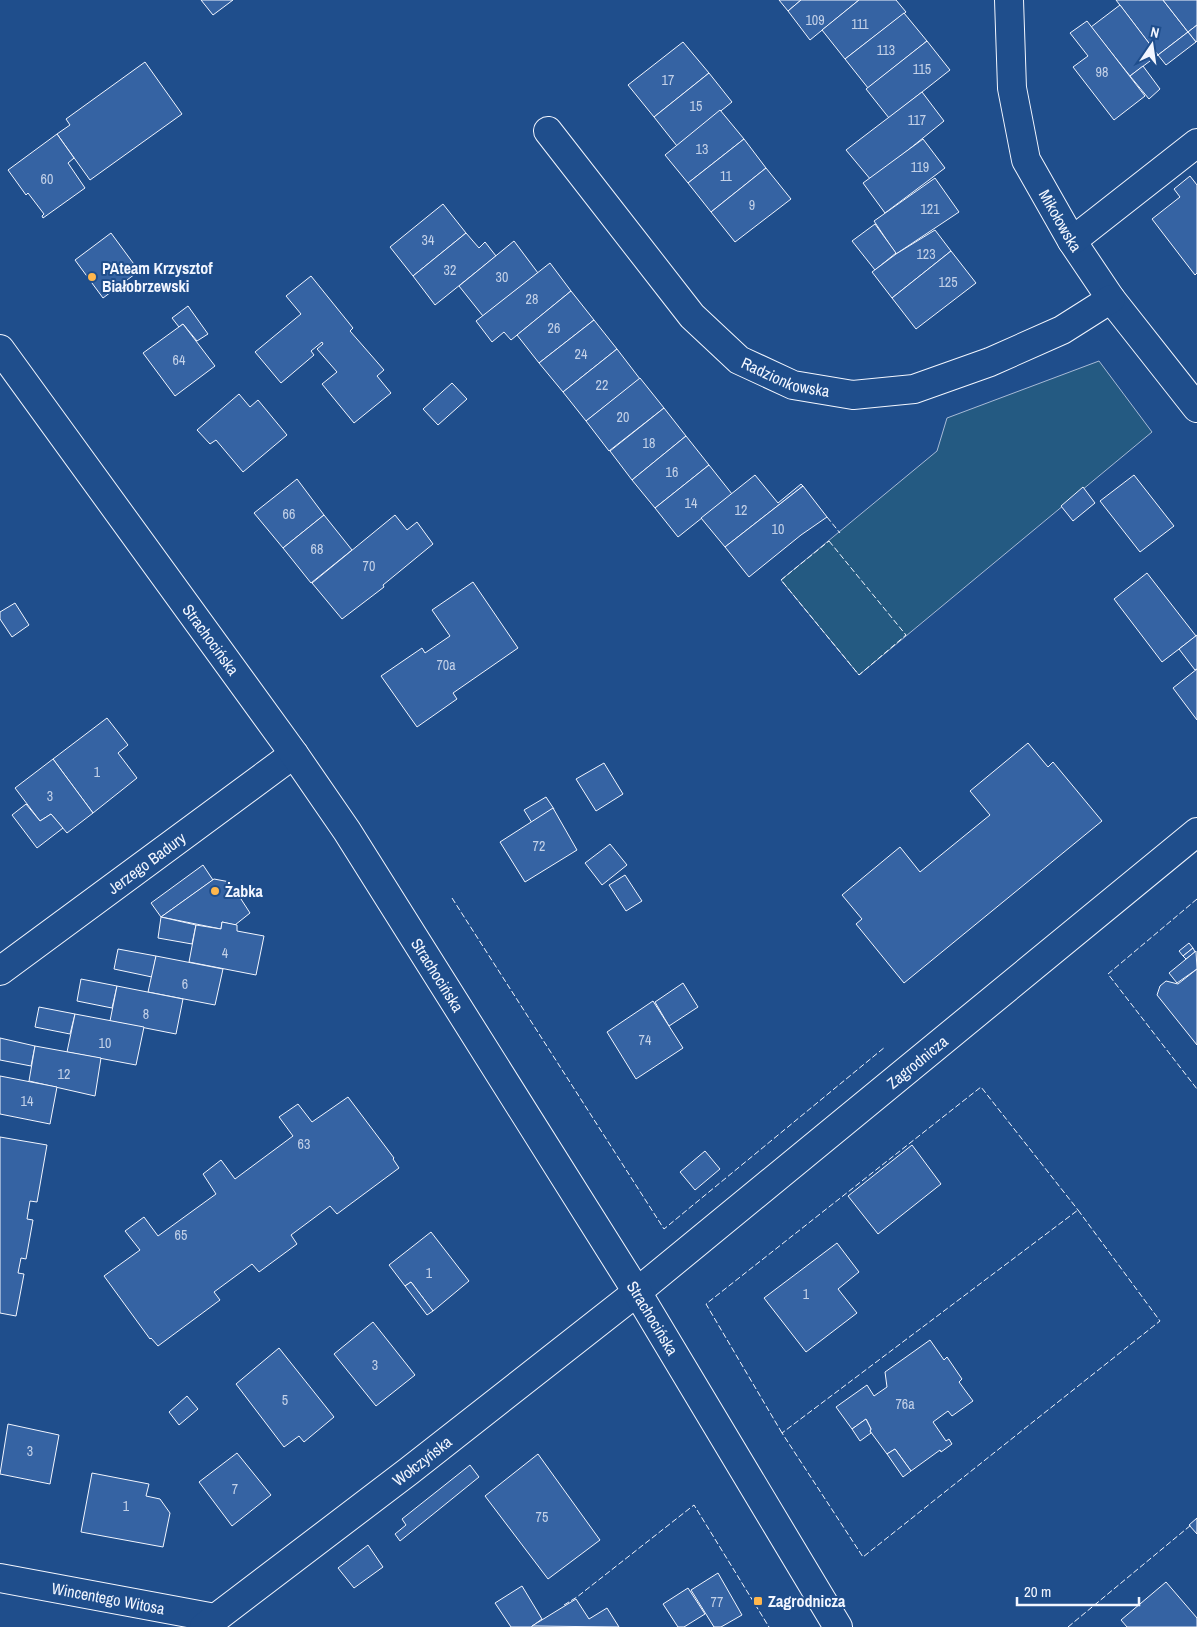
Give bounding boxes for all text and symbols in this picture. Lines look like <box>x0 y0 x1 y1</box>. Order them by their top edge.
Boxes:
house number: 109 <box>805 11 825 29</box>
house number: 111 <box>851 15 869 33</box>
north arrow <box>1127 20 1177 70</box>
text: N <box>1149 23 1161 42</box>
house number: 113 <box>877 41 895 59</box>
house number: 115 <box>913 60 931 78</box>
house number: 98 <box>1096 63 1108 81</box>
house number: 17 <box>662 71 674 89</box>
house number: 15 <box>690 97 702 115</box>
house number: 117 <box>908 111 926 129</box>
house number: 13 <box>696 140 708 158</box>
house number: 119 <box>911 158 929 176</box>
house number: 11 <box>720 167 733 185</box>
house number: 60 <box>41 170 53 188</box>
street label: Mikołowska <box>1034 185 1088 257</box>
house number: 9 <box>749 196 755 214</box>
house number: 121 <box>920 200 940 218</box>
house number: 34 <box>422 231 435 249</box>
house number: 123 <box>916 245 936 263</box>
place label: PAteam Krzysztof Białobrzewski <box>102 257 213 297</box>
house number: 32 <box>444 261 456 279</box>
house number: 30 <box>496 268 508 286</box>
marker: PAteam Krzysztof Białobrzewski <box>86 271 98 283</box>
house number: 125 <box>938 273 958 291</box>
house number: 28 <box>526 290 538 308</box>
house number: 26 <box>548 319 560 337</box>
house number: 24 <box>575 345 588 363</box>
house number: 64 <box>173 351 186 369</box>
street label: Radzionkowska <box>738 352 832 402</box>
house number: 22 <box>596 376 608 394</box>
house number: 20 <box>617 408 629 426</box>
house number: 18 <box>643 434 655 452</box>
house number: 16 <box>666 463 678 481</box>
house number: 14 <box>685 494 698 512</box>
house number: 12 <box>735 501 747 519</box>
house number: 66 <box>283 505 295 523</box>
house number: 10 <box>772 520 784 538</box>
house number: 68 <box>311 540 323 558</box>
house number: 70 <box>363 557 375 575</box>
street label: Strachocińska <box>178 599 245 680</box>
house number: 70a <box>436 656 456 674</box>
house number: 1 <box>94 763 101 781</box>
house number: 3 <box>47 787 53 805</box>
street label: Jerzego Badury <box>103 827 190 899</box>
house number: 72 <box>533 837 545 855</box>
place label: Żabka <box>225 880 264 902</box>
marker: Żabka <box>209 885 221 897</box>
street label: Strachocińska <box>406 934 469 1017</box>
house number: 4 <box>222 944 229 962</box>
house number: 6 <box>182 975 188 993</box>
house number: 8 <box>143 1005 149 1023</box>
street label: Zagrodnicza <box>882 1030 953 1094</box>
house number: 74 <box>639 1031 652 1049</box>
house number: 10 <box>99 1034 111 1052</box>
house number: 12 <box>58 1065 70 1083</box>
house number: 14 <box>21 1092 34 1110</box>
house number: 63 <box>298 1135 310 1153</box>
house number: 65 <box>175 1226 187 1244</box>
house number: 1 <box>426 1264 433 1282</box>
street label: Strachocińska <box>622 1277 684 1360</box>
house number: 1 <box>803 1285 810 1303</box>
house number: 3 <box>372 1356 378 1374</box>
house number: 5 <box>282 1391 288 1409</box>
house number: 76a <box>895 1395 915 1413</box>
street label: Wołczyńska <box>388 1430 457 1491</box>
house number: 3 <box>27 1442 33 1460</box>
house number: 7 <box>232 1480 238 1498</box>
house number: 1 <box>123 1497 130 1515</box>
house number: 75 <box>536 1508 548 1526</box>
scale bar <box>1017 1574 1140 1606</box>
street label: Wincentego Witosa <box>50 1577 167 1620</box>
text: 20 m <box>1024 1581 1051 1602</box>
place label: Zagrodnicza <box>768 1590 846 1612</box>
house number: 77 <box>711 1593 723 1611</box>
marker: Zagrodnicza <box>752 1595 764 1607</box>

